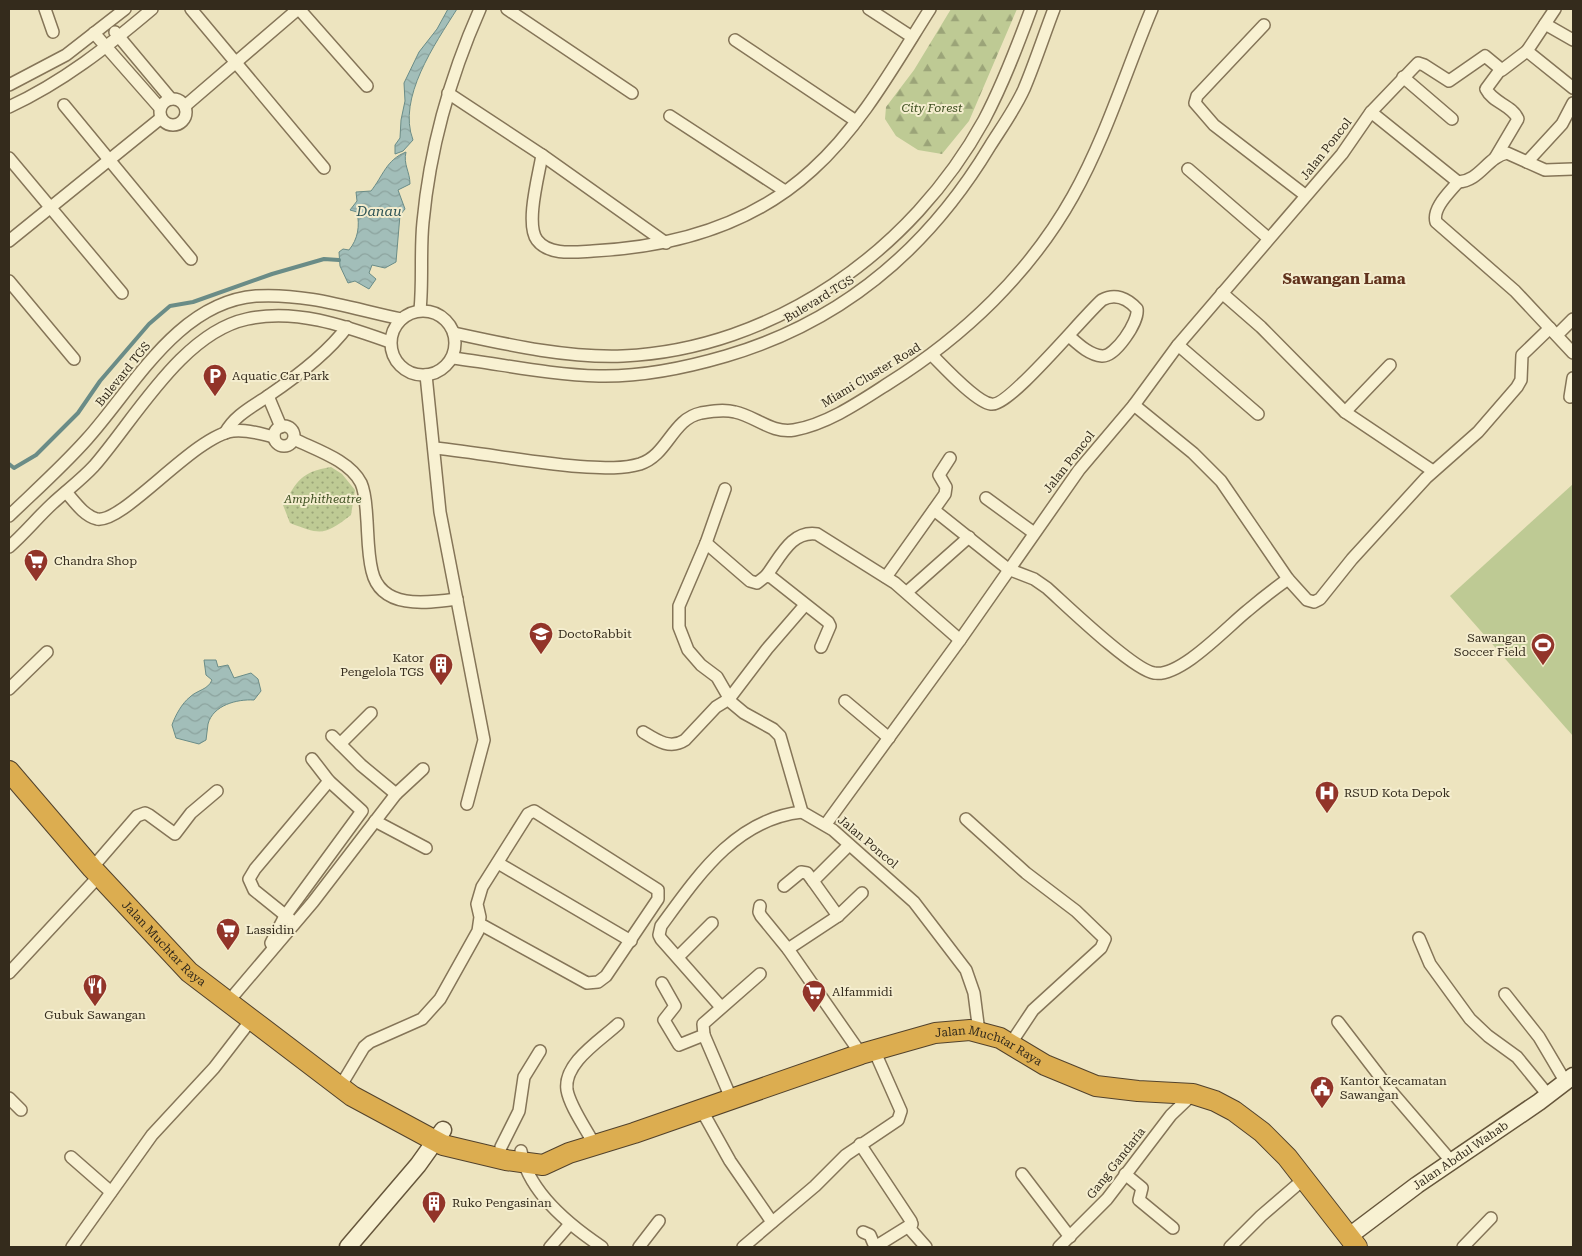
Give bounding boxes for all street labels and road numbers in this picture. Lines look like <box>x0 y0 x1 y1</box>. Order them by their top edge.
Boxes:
street label: Jalan Poncol <box>1298 115 1355 183</box>
street label: Bulevard TGS <box>782 273 856 325</box>
street label: Bulevard TGS <box>93 339 153 409</box>
street label: Miami Cluster Road <box>819 340 923 410</box>
street label: Jalan Poncol <box>1041 428 1098 496</box>
street label: Jalan Poncol <box>835 813 901 871</box>
street label: Jalan Muchtar Raya <box>119 898 209 989</box>
street label: Jalan Muchtar Raya <box>934 1023 1045 1069</box>
street label: Jalan Abdul Wahab <box>1410 1118 1511 1193</box>
street label: Gang Gandaria <box>1084 1124 1149 1202</box>

